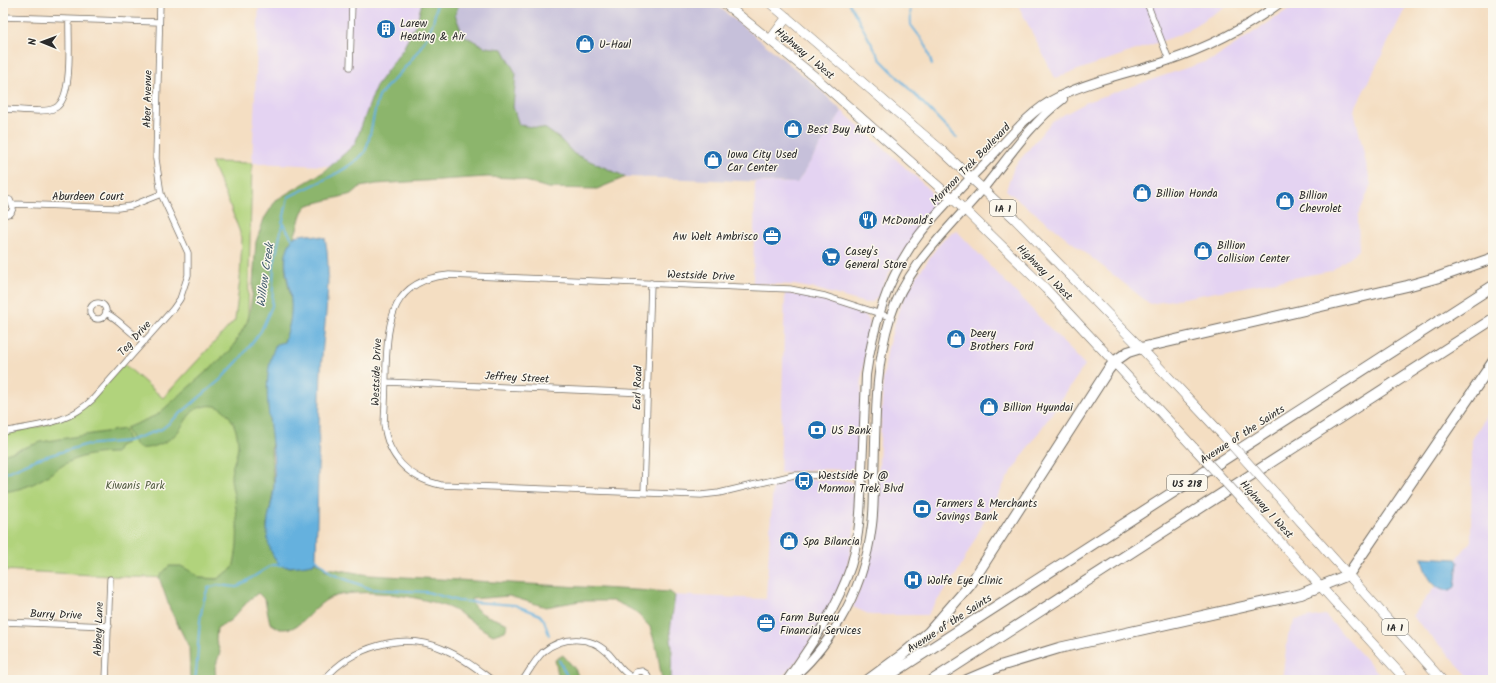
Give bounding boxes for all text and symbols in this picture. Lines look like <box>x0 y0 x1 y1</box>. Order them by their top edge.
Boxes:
place label: Larew Heating & Air <box>400 15 466 46</box>
building icon: Larew Heating & Air <box>375 18 397 40</box>
north arrow <box>22 22 62 62</box>
street label: Highway 1 West <box>770 23 839 85</box>
shop icon: U-Haul <box>574 33 596 55</box>
place label: U-Haul <box>599 36 631 54</box>
text: N <box>24 38 42 45</box>
street label: Aber Avenue <box>138 70 158 128</box>
shop icon: Best Buy Auto <box>782 118 804 140</box>
street label: Mormon Trek Boulevard <box>926 119 1015 210</box>
place label: Best Buy Auto <box>807 121 875 139</box>
place label: Iowa City Used Car Center <box>727 146 798 177</box>
shop icon: Iowa City Used Car Center <box>702 149 724 171</box>
shop icon: Billion Honda <box>1131 182 1153 204</box>
place label: Billion Honda <box>1156 185 1218 203</box>
place label: Billion Chevrolet <box>1299 187 1342 218</box>
street label: Aburdeen Court <box>52 188 125 206</box>
shop icon: Billion Chevrolet <box>1274 190 1296 212</box>
road number: IA 1 <box>990 200 1016 216</box>
restaurant icon: McDonald's <box>857 209 879 231</box>
place label: McDonald's <box>882 212 933 230</box>
office icon: Aw Welt Ambrisco <box>761 225 783 247</box>
place label: Aw Welt Ambrisco <box>673 228 758 246</box>
place label: Billion Collision Center <box>1217 237 1291 268</box>
water label: Willow Creek <box>252 240 280 308</box>
street label: Highway 1 West <box>1012 240 1077 306</box>
shop icon: Billion Collision Center <box>1192 240 1214 262</box>
place label: Casey's General Store <box>845 243 907 274</box>
supermarket icon: Casey's General Store <box>820 246 842 268</box>
street label: Westside Drive <box>667 266 735 286</box>
street label: Teg Drive <box>114 316 156 361</box>
place label: Deery Brothers Ford <box>970 325 1034 356</box>
shop icon: Deery Brothers Ford <box>945 328 967 350</box>
street label: Westside Drive <box>367 338 387 406</box>
street label: Earl Road <box>628 365 648 411</box>
street label: Jeffrey Street <box>484 367 550 389</box>
shop icon: Billion Hyundai <box>978 396 1000 418</box>
place label: Billion Hyundai <box>1003 399 1073 417</box>
street label: Avenue of the Saints <box>1196 400 1289 469</box>
bank icon: US Bank <box>806 419 828 441</box>
place label: US Bank <box>831 422 872 440</box>
place label: Westside Dr @ Mormon Trek Blvd <box>818 467 904 498</box>
bus stop icon: Westside Dr @ Mormon Trek Blvd <box>793 470 815 492</box>
road number: US 218 <box>1167 475 1207 491</box>
street label: Highway 1 West <box>1235 476 1298 544</box>
park label: Kiwanis Park <box>105 477 165 495</box>
place label: Farmers & Merchants Savings Bank <box>936 495 1037 526</box>
bank icon: Farmers & Merchants Savings Bank <box>911 498 933 520</box>
shop icon: Spa Bilancia <box>778 530 800 552</box>
place label: Spa Bilancia <box>803 533 860 551</box>
hospital icon: Wolfe Eye Clinic <box>902 569 924 591</box>
place label: Wolfe Eye Clinic <box>927 572 1003 590</box>
street label: Avenue of the Saints <box>903 589 996 658</box>
street label: Abbey Lane <box>89 601 109 657</box>
street label: Burry Drive <box>30 605 82 625</box>
place label: Farm Bureau Financial Services <box>780 609 862 640</box>
office icon: Farm Bureau Financial Services <box>755 612 777 634</box>
road number: IA 1 <box>1382 619 1408 635</box>

